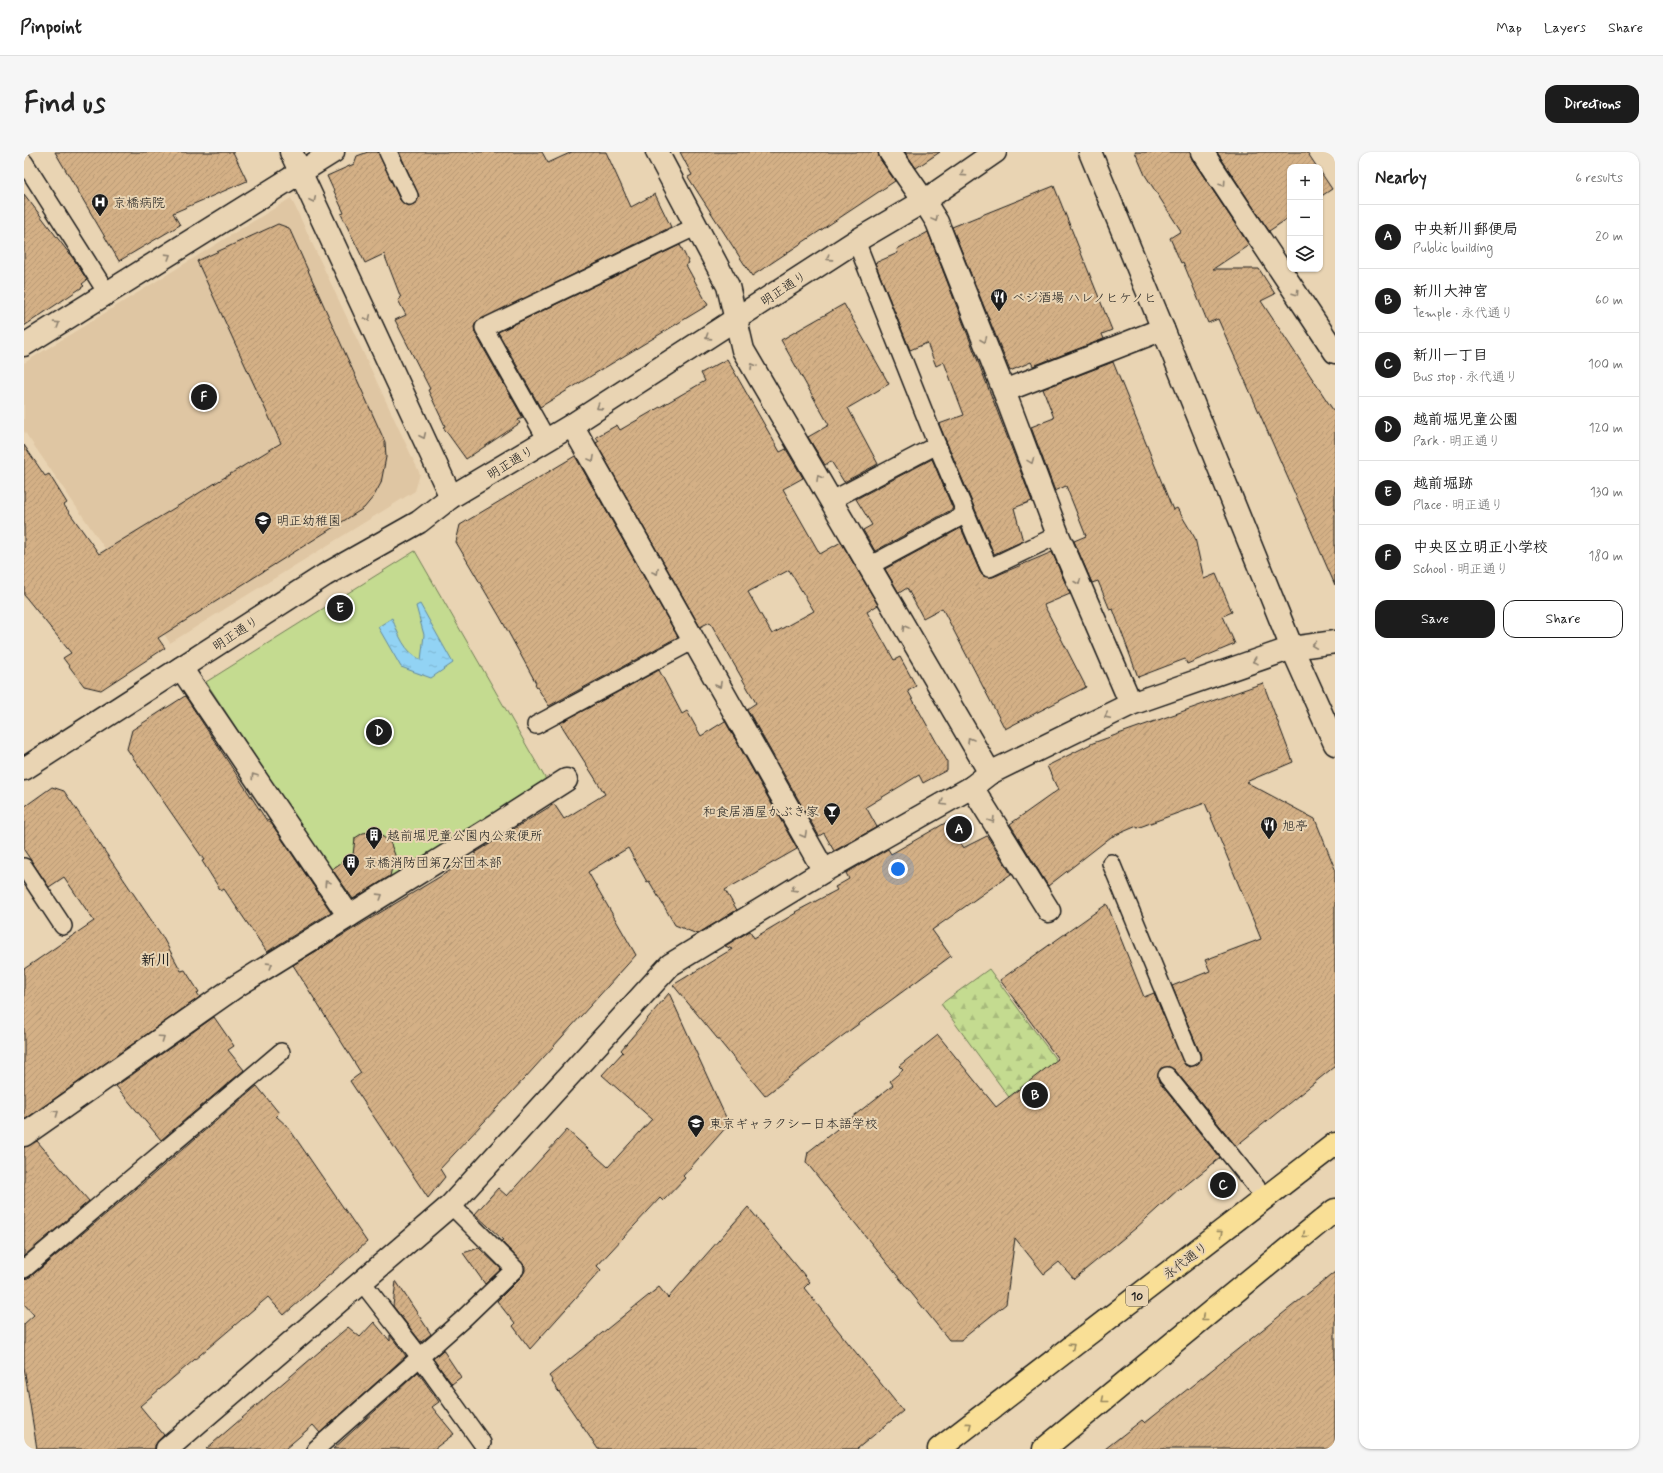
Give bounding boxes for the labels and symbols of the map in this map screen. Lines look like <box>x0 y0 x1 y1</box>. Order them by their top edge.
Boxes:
one-way arrow <box>960 169 967 176</box>
one-way arrow <box>1219 180 1226 187</box>
hospital icon: 京橋病院 <box>90 192 110 217</box>
place label: 京橋病院 <box>113 195 165 212</box>
one-way arrow <box>308 196 316 204</box>
one-way arrow <box>930 215 937 222</box>
one-way arrow <box>164 253 171 260</box>
one-way arrow <box>826 253 833 261</box>
street label: 明正通り <box>757 268 810 311</box>
restaurant icon: ベジ酒場 ハレノヒケノヒ <box>989 287 1009 312</box>
one-way arrow <box>1291 289 1298 296</box>
place label: ベジ酒場 ハレノヒケノヒ <box>1012 290 1157 307</box>
one-way arrow <box>363 314 371 321</box>
one-way arrow <box>53 321 60 329</box>
one-way arrow <box>705 332 712 340</box>
one-way arrow <box>979 336 987 343</box>
one-way arrow <box>750 363 758 370</box>
pin: F <box>191 382 217 412</box>
one-way arrow <box>596 403 603 410</box>
one-way arrow <box>418 431 426 439</box>
street label: 明正通り <box>484 443 537 484</box>
one-way arrow <box>587 454 594 462</box>
one-way arrow <box>1026 457 1034 464</box>
one-way arrow <box>816 476 824 483</box>
school or university icon: 明正幼稚園 <box>253 510 273 535</box>
place label: 明正幼稚園 <box>276 513 341 530</box>
one-way arrow <box>651 568 658 575</box>
one-way arrow <box>1074 578 1082 585</box>
pin: E <box>327 593 353 623</box>
street label: 明正通り <box>209 613 262 656</box>
one-way arrow <box>902 624 909 632</box>
one-way arrow <box>1310 640 1317 649</box>
one-way arrow <box>1252 656 1259 665</box>
one-way arrow <box>715 681 722 688</box>
one-way arrow <box>1104 711 1111 719</box>
pin: D <box>366 717 392 747</box>
one-way arrow <box>968 737 975 744</box>
one-way arrow <box>252 773 259 780</box>
one-way arrow <box>940 799 947 806</box>
bar icon: 和食居酒屋かぶき家 <box>822 801 842 826</box>
place label: 和食居酒屋かぶき家 <box>703 804 819 821</box>
pin: A <box>946 814 972 844</box>
restaurant icon: 旭亭 <box>1259 815 1279 840</box>
one-way arrow <box>988 816 995 823</box>
place label: 旭亭 <box>1282 818 1308 835</box>
building icon: 越前堀児童公園内公衆便所 <box>364 825 384 850</box>
place label: 越前堀児童公園内公衆便所 <box>387 828 543 845</box>
one-way arrow <box>799 831 806 838</box>
building icon: 京橋消防団第7分団本部 <box>341 852 361 877</box>
place label: 京橋消防団第7分団本部 <box>364 855 502 872</box>
your location <box>888 859 908 879</box>
one-way arrow <box>324 880 332 887</box>
one-way arrow <box>791 884 798 892</box>
one-way arrow <box>376 894 383 901</box>
district label: 新川 <box>141 951 171 971</box>
one-way arrow <box>266 963 273 970</box>
one-way arrow <box>158 1035 165 1043</box>
pin: B <box>1022 1080 1048 1110</box>
one-way arrow <box>52 1110 59 1118</box>
school or university icon: 東京ギャラクシー日本語学校 <box>686 1113 706 1138</box>
place label: 東京ギャラクシー日本語学校 <box>709 1116 878 1133</box>
pin: C <box>1210 1170 1236 1200</box>
one-way arrow <box>1216 1230 1223 1237</box>
one-way arrow <box>1302 1231 1309 1238</box>
street label: 永代通り <box>1160 1239 1212 1284</box>
road number: 10 <box>1126 1286 1148 1306</box>
one-way arrow <box>1202 1313 1209 1320</box>
one-way arrow <box>1068 1344 1075 1351</box>
one-way arrow <box>1101 1396 1108 1403</box>
one-way arrow <box>965 1423 972 1430</box>

